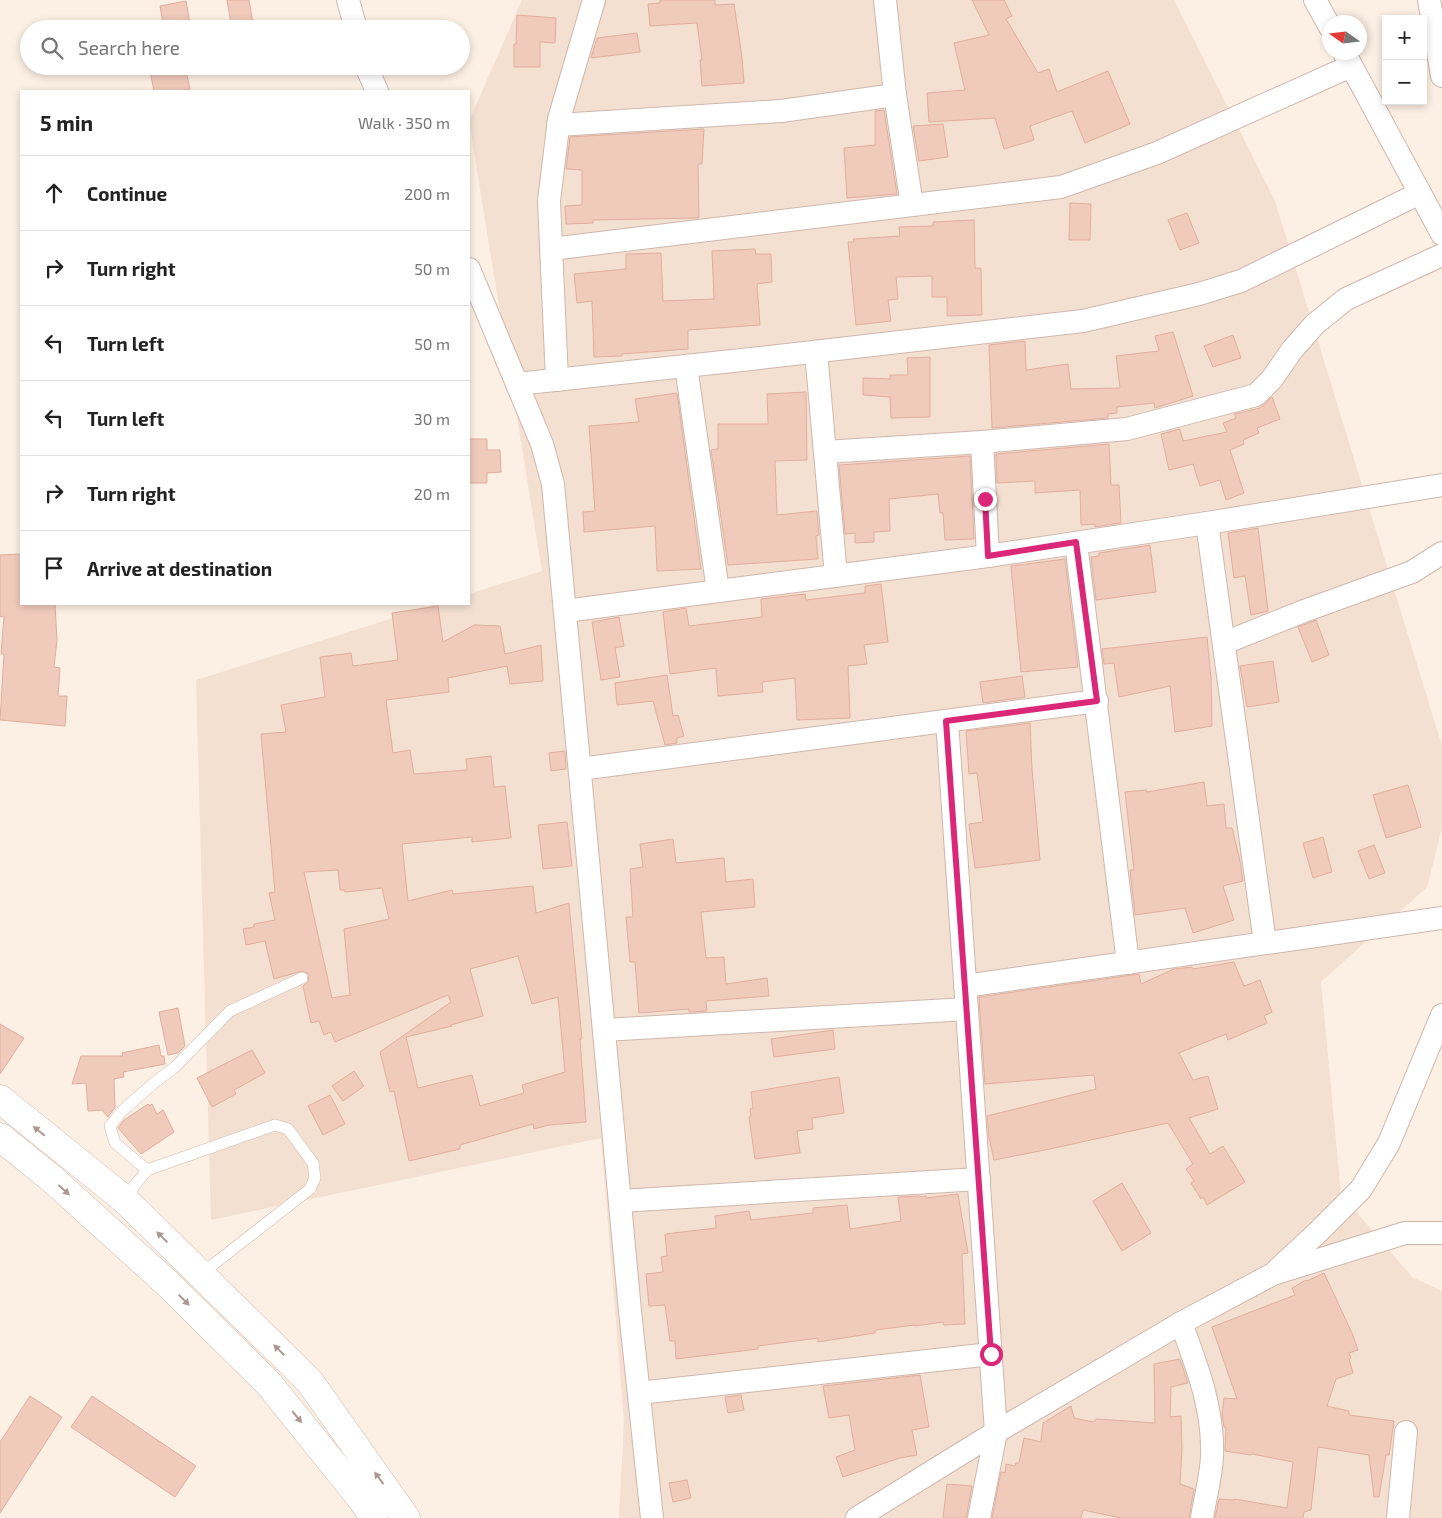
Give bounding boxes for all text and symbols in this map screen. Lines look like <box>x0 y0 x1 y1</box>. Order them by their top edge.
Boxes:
north arrow <box>1322 15 1367 60</box>
map controls <box>1382 15 1427 105</box>
button: + <box>1382 15 1427 60</box>
search box <box>20 20 470 75</box>
icon: search <box>38 34 66 62</box>
text: Search here <box>78 36 180 59</box>
button: − <box>1382 60 1427 105</box>
text: 5 min <box>40 110 93 135</box>
text: Walk · 350 m <box>358 113 450 132</box>
icon: ahead <box>40 179 68 207</box>
text: Continue <box>87 182 167 205</box>
text: 200 m <box>404 184 450 203</box>
icon: right <box>40 254 68 282</box>
text: Turn right <box>87 257 175 280</box>
text: 50 m <box>414 259 450 278</box>
icon: left <box>40 329 68 357</box>
text: Turn left <box>87 332 164 355</box>
text: 50 m <box>414 334 450 353</box>
icon: left <box>40 404 68 432</box>
text: Turn left <box>87 407 164 430</box>
text: 30 m <box>414 409 450 428</box>
icon: right <box>40 479 68 507</box>
text: Turn right <box>87 482 175 505</box>
text: 20 m <box>414 484 450 503</box>
route end <box>974 488 997 511</box>
icon: arrive <box>40 554 68 582</box>
text: Arrive at destination <box>87 557 272 580</box>
one-way arrow <box>33 1125 46 1136</box>
one-way arrow <box>58 1185 71 1196</box>
one-way arrow <box>157 1231 169 1243</box>
one-way arrow <box>178 1294 190 1306</box>
route start <box>980 1343 1003 1366</box>
one-way arrow <box>273 1344 285 1356</box>
one-way arrow <box>291 1410 302 1423</box>
one-way arrow <box>373 1472 384 1485</box>

